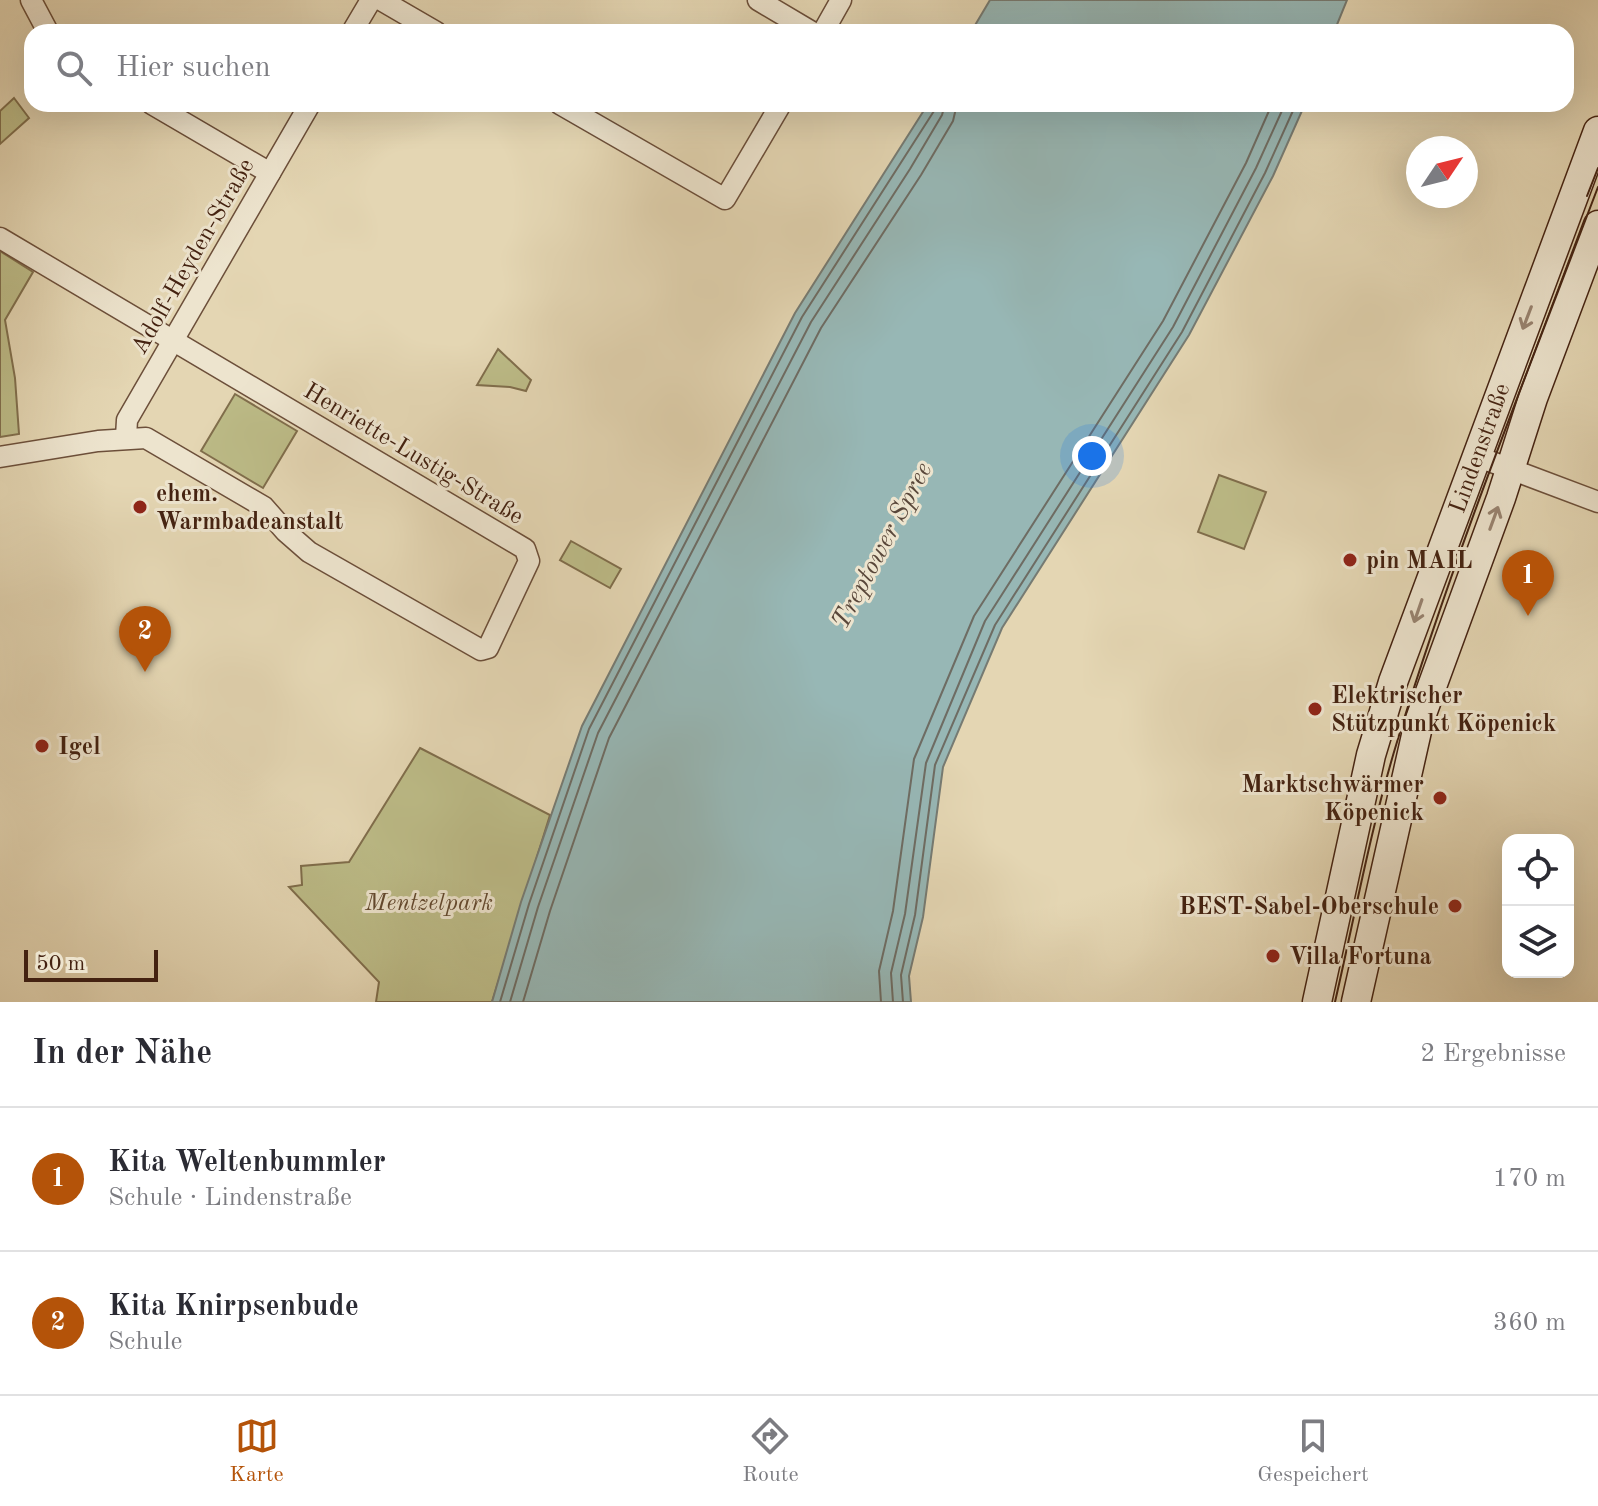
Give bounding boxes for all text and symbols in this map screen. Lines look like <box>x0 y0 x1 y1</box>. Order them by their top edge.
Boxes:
search box <box>24 24 1574 112</box>
icon: search <box>52 46 96 90</box>
text: Hier suchen <box>116 53 271 83</box>
north arrow <box>1406 136 1478 208</box>
street label: Adolf-Heyden-Straße <box>128 155 260 359</box>
one-way arrow <box>1519 305 1533 330</box>
street label: Henriette-Lustig-Straße <box>299 380 527 530</box>
street label: Lindenstraße <box>1446 381 1515 517</box>
your location <box>1072 436 1112 476</box>
water label: Treptower Spree <box>828 458 938 634</box>
place label: ehem. Warmbadeanstalt <box>156 483 344 535</box>
marker: ehem. Warmbadeanstalt <box>131 498 149 516</box>
one-way arrow <box>1487 506 1502 531</box>
place label: pin MAIL <box>1366 550 1472 574</box>
pin: 1 <box>1502 550 1554 616</box>
marker: pin MAIL <box>1341 551 1359 569</box>
one-way arrow <box>1410 598 1425 623</box>
pin: 2 <box>119 606 171 672</box>
place label: Elektrischer Stützpunkt Köpenick <box>1331 685 1556 737</box>
marker: Elektrischer Stützpunkt Köpenick <box>1306 700 1324 718</box>
place label: Igel <box>58 736 101 760</box>
marker: Igel <box>33 737 51 755</box>
place label: Marktschwärmer Köpenick <box>1241 774 1424 826</box>
marker: Marktschwärmer Köpenick <box>1431 789 1449 807</box>
map controls <box>1502 834 1574 978</box>
button: locate <box>1502 834 1574 906</box>
park label: Mentzelpark <box>364 892 493 916</box>
place label: BEST-Sabel-Oberschule <box>1179 896 1439 920</box>
marker: BEST-Sabel-Oberschule <box>1446 897 1464 915</box>
button: layers <box>1502 906 1574 978</box>
scale bar <box>24 946 158 982</box>
place label: Villa Fortuna <box>1289 946 1432 970</box>
marker: Villa Fortuna <box>1264 947 1282 965</box>
text: 50 m <box>36 953 85 975</box>
text: In der Nähe <box>32 1037 212 1071</box>
text: 2 Ergebnisse <box>1420 1041 1566 1067</box>
text: Kita Weltenbummler <box>108 1148 386 1178</box>
text: 1 <box>50 1166 66 1192</box>
text: 170 m <box>1493 1166 1566 1192</box>
text: Schule · Lindenstraße <box>108 1185 352 1211</box>
text: Kita Knirpsenbude <box>108 1292 359 1322</box>
text: 2 <box>50 1310 66 1336</box>
text: 360 m <box>1493 1310 1566 1336</box>
text: Schule <box>108 1329 182 1355</box>
tab: Karte <box>229 1414 284 1489</box>
tab: Route <box>742 1414 799 1489</box>
tab: Gespeichert <box>1257 1414 1369 1489</box>

